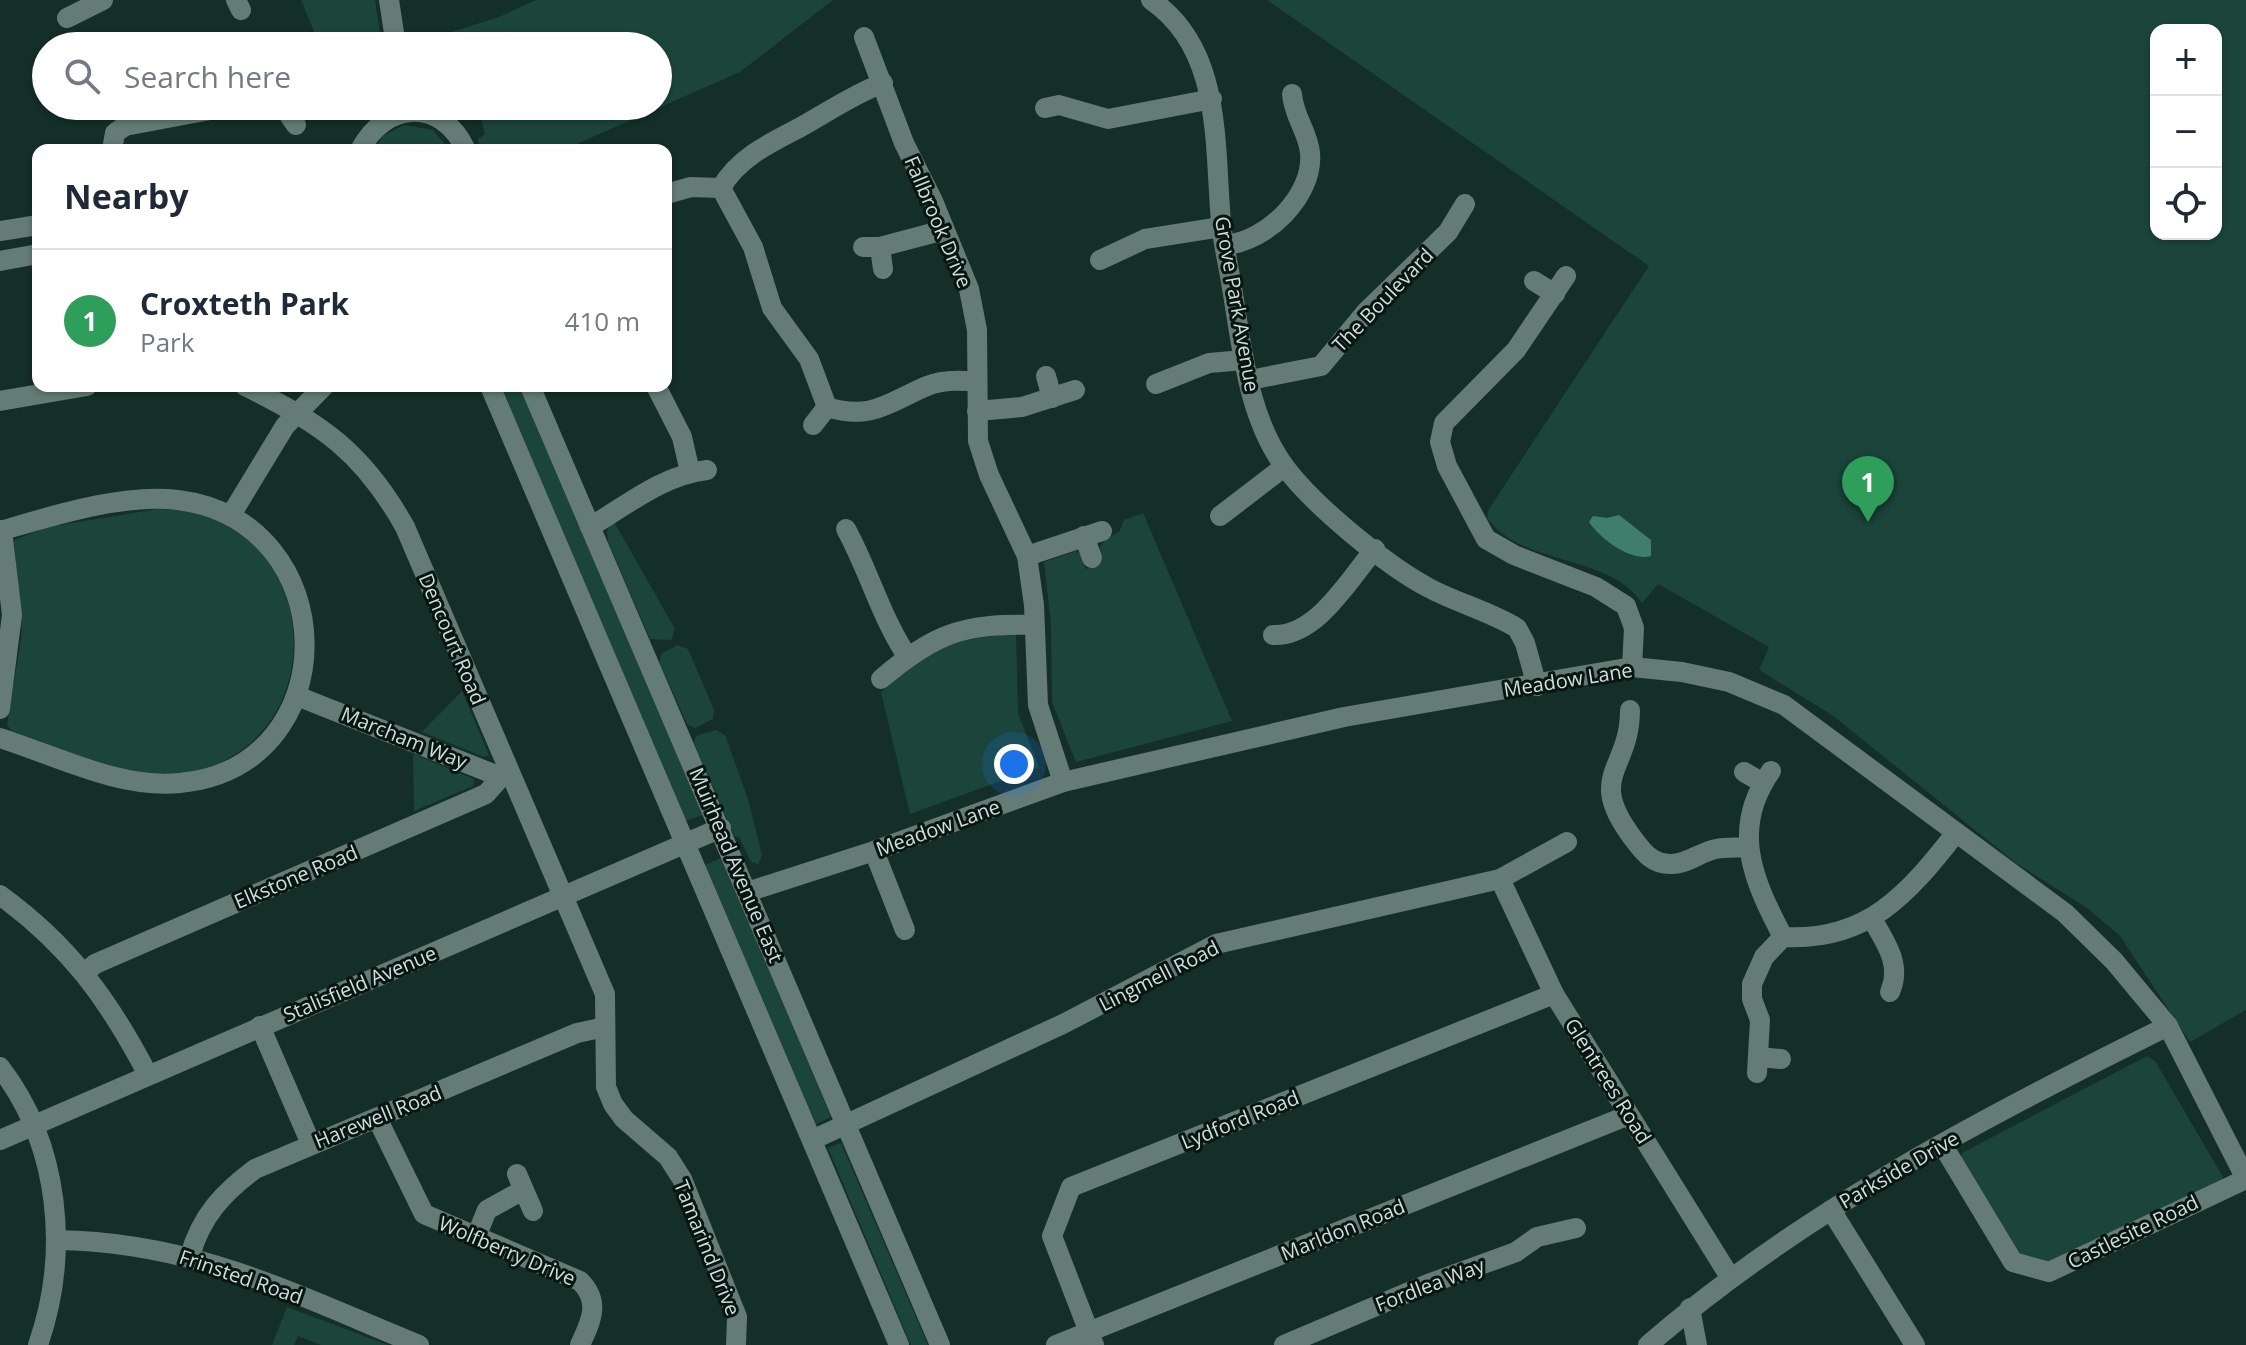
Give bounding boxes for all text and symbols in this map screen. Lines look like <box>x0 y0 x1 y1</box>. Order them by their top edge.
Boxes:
map controls <box>2150 24 2222 240</box>
button: + <box>2150 24 2222 96</box>
search box <box>32 32 672 120</box>
icon: search <box>60 54 104 98</box>
text: Search here <box>124 56 291 97</box>
button: − <box>2150 96 2222 168</box>
street label: Fallbrook Drive <box>899 152 978 292</box>
button: locate <box>2150 168 2222 240</box>
text: Nearby <box>64 173 189 219</box>
street label: Grove Park Avenue <box>1209 214 1266 394</box>
street label: The Boulevard <box>1326 242 1439 357</box>
text: Croxteth Park <box>140 283 349 324</box>
text: 1 <box>83 303 97 339</box>
text: 410 m <box>565 303 640 339</box>
text: Park <box>140 324 194 360</box>
pin: 1 <box>1842 456 1894 522</box>
street label: Dencourt Road <box>413 569 492 709</box>
street label: Meadow Lane <box>1501 656 1634 703</box>
street label: Marcham Way <box>337 700 472 775</box>
your location <box>994 744 1034 784</box>
street label: Muirhead Avenue East <box>683 763 790 966</box>
street label: Meadow Lane <box>872 793 1004 863</box>
street label: Elkstone Road <box>230 838 362 915</box>
street label: Lingmell Road <box>1094 934 1223 1017</box>
street label: Stalisfield Avenue <box>279 939 441 1028</box>
street label: Glentrees Road <box>1559 1013 1658 1149</box>
street label: Harewell Road <box>310 1079 445 1154</box>
street label: Lydford Road <box>1177 1084 1303 1155</box>
street label: Parkside Drive <box>1834 1124 1964 1215</box>
street label: Tamarind Drive <box>668 1176 747 1319</box>
street label: Castlesite Road <box>2063 1188 2203 1275</box>
street label: Marldon Road <box>1277 1192 1409 1267</box>
street label: Wolfberry Drive <box>435 1210 580 1292</box>
street label: Frinsted Road <box>176 1243 306 1310</box>
street label: Fordlea Way <box>1371 1251 1489 1318</box>

